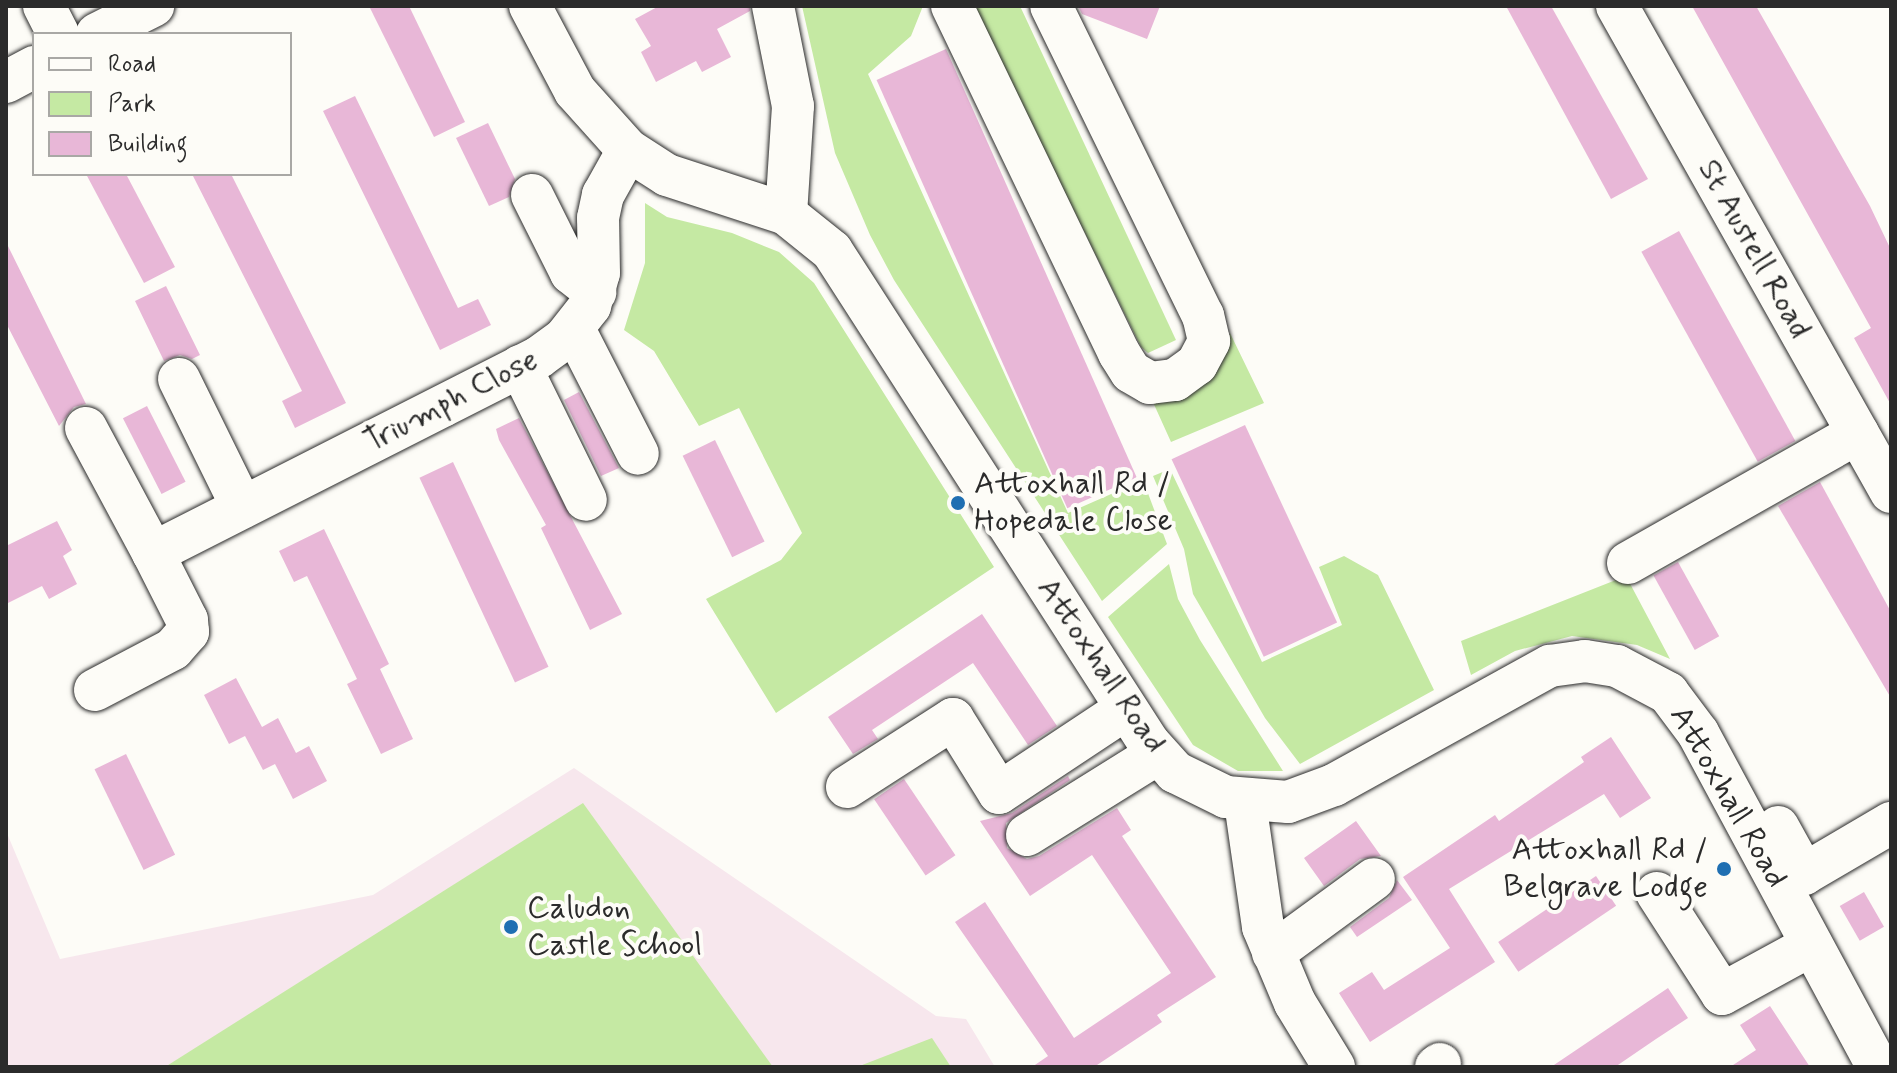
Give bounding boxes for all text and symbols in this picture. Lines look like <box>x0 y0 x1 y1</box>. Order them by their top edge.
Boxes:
legend <box>32 32 292 176</box>
text: Road <box>108 49 156 80</box>
text: Park <box>108 89 156 120</box>
text: Building <box>108 129 188 160</box>
street label: St Austell Road <box>1690 154 1818 344</box>
street label: Triumph Close <box>357 341 545 461</box>
place label: Attoxhall Rd / Hopedale Close <box>974 466 1176 541</box>
marker: Attoxhall Rd / Hopedale Close <box>949 494 967 512</box>
street label: Attoxhall Road <box>1028 571 1174 761</box>
street label: Attoxhall Road <box>1661 699 1795 895</box>
place label: Attoxhall Rd / Belgrave Lodge <box>1500 832 1708 907</box>
marker: Attoxhall Rd / Belgrave Lodge <box>1715 860 1733 878</box>
place label: Caludon Castle School <box>527 890 704 965</box>
marker: Caludon Castle School <box>502 918 520 936</box>

